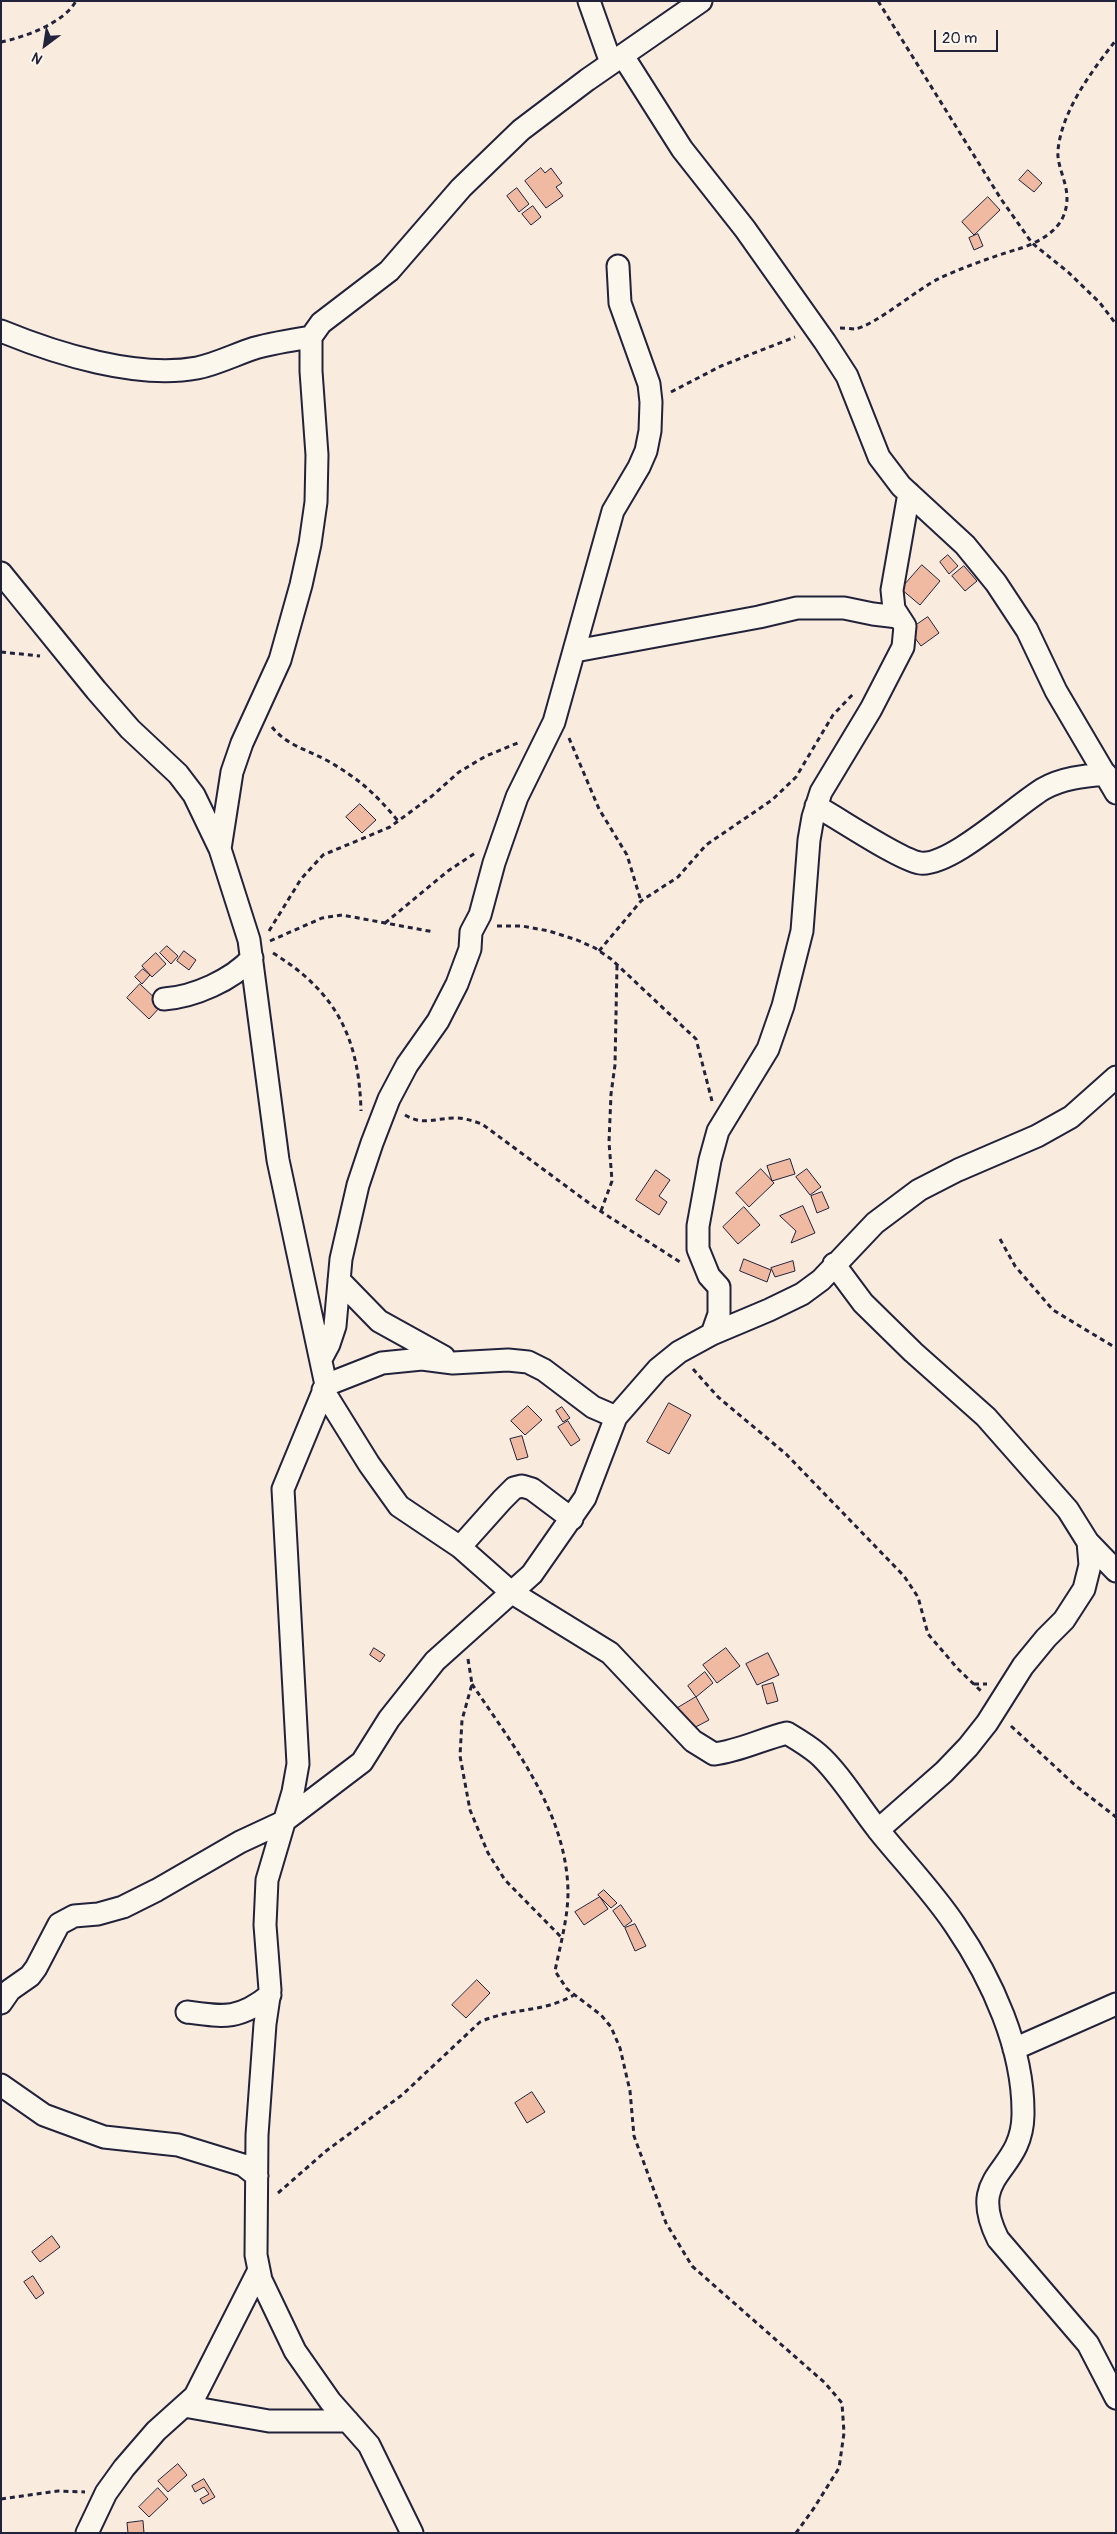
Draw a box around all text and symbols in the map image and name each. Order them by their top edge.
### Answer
north arrow [20,20,70,70]
scale bar [937,20,1001,52]
text: 20 m [942,29,977,48]
text: N [29,49,45,68]

